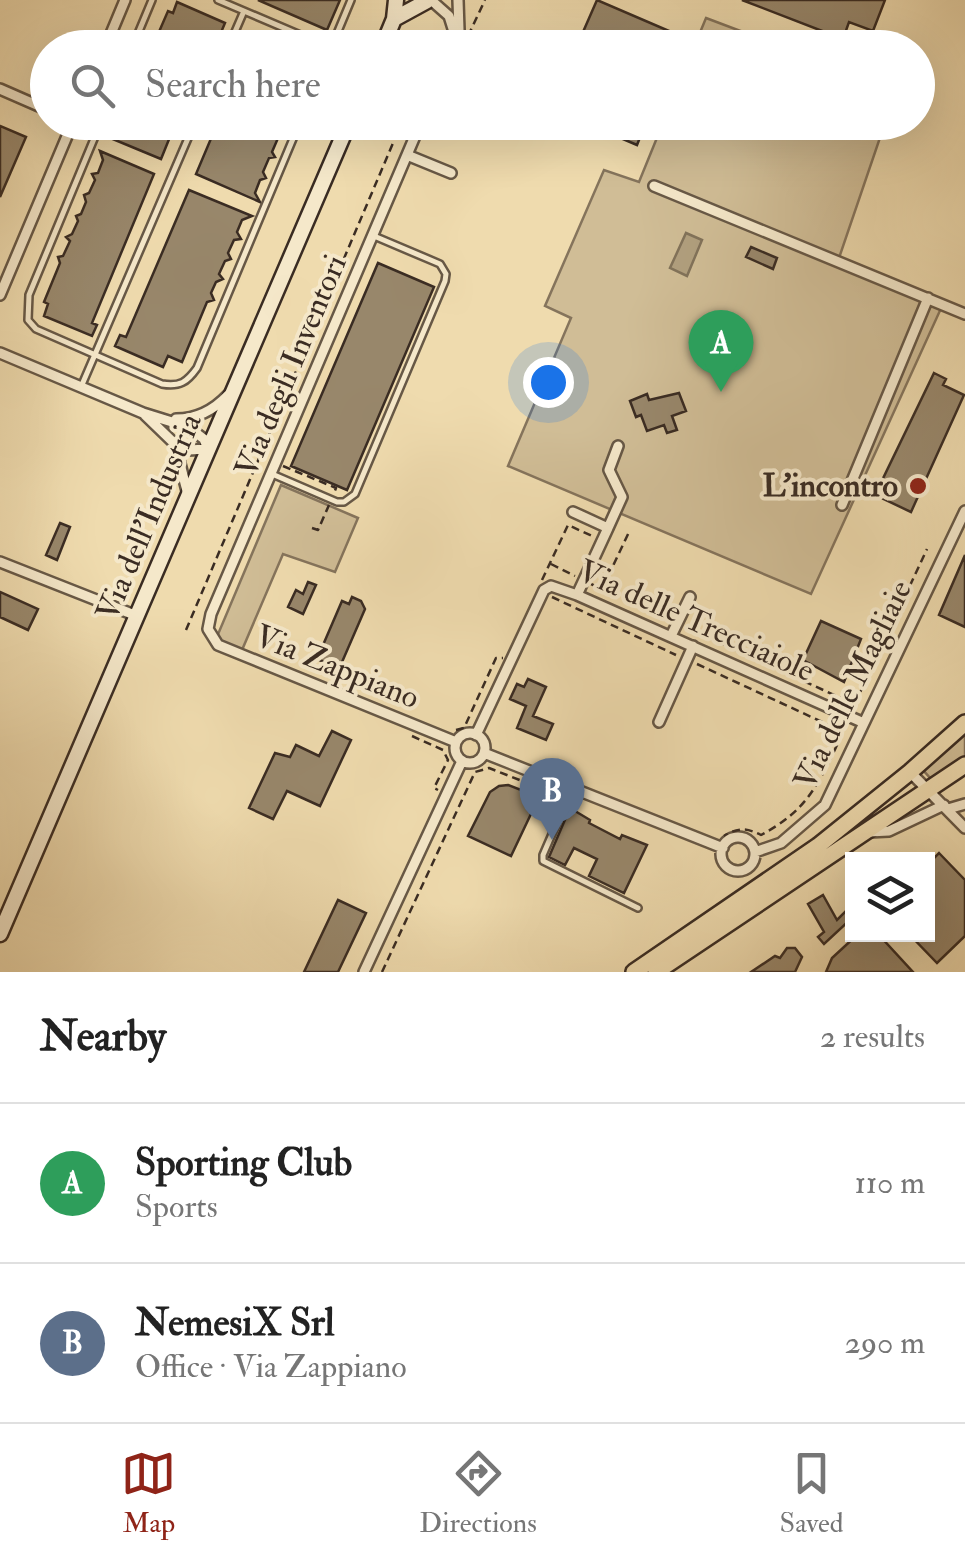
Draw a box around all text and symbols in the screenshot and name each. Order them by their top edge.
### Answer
search box [30,30,935,140]
icon: search [65,58,120,113]
text: Search here [145,61,321,109]
street label: Via degli Inventori [226,249,356,483]
pin: A [688,310,754,392]
your location [523,357,574,408]
street label: Via dell'Industria [87,407,211,627]
place label: L'incontro [762,466,898,506]
marker: L'incontro [907,475,929,497]
street label: Via delle Trecciaiole [572,551,820,691]
street label: Via delle Magliaie [785,574,921,796]
street label: Via Zappiano [249,616,425,718]
pin: B [520,758,584,840]
map controls [845,852,935,942]
button: layers [845,852,935,942]
text: Nearby [40,1011,166,1063]
text: 2 results [820,1017,925,1057]
text: Sporting Club [135,1139,352,1187]
text: A [62,1163,83,1203]
text: 110 m [854,1163,925,1203]
text: Sports [135,1187,218,1227]
text: NemesiX Srl [135,1299,335,1347]
text: B [62,1323,83,1363]
text: 290 m [844,1323,925,1363]
text: Office · Via Zappiano [135,1347,407,1387]
tab: Map [121,1446,176,1541]
tab: Directions [419,1446,537,1541]
tab: Saved [780,1446,844,1541]

